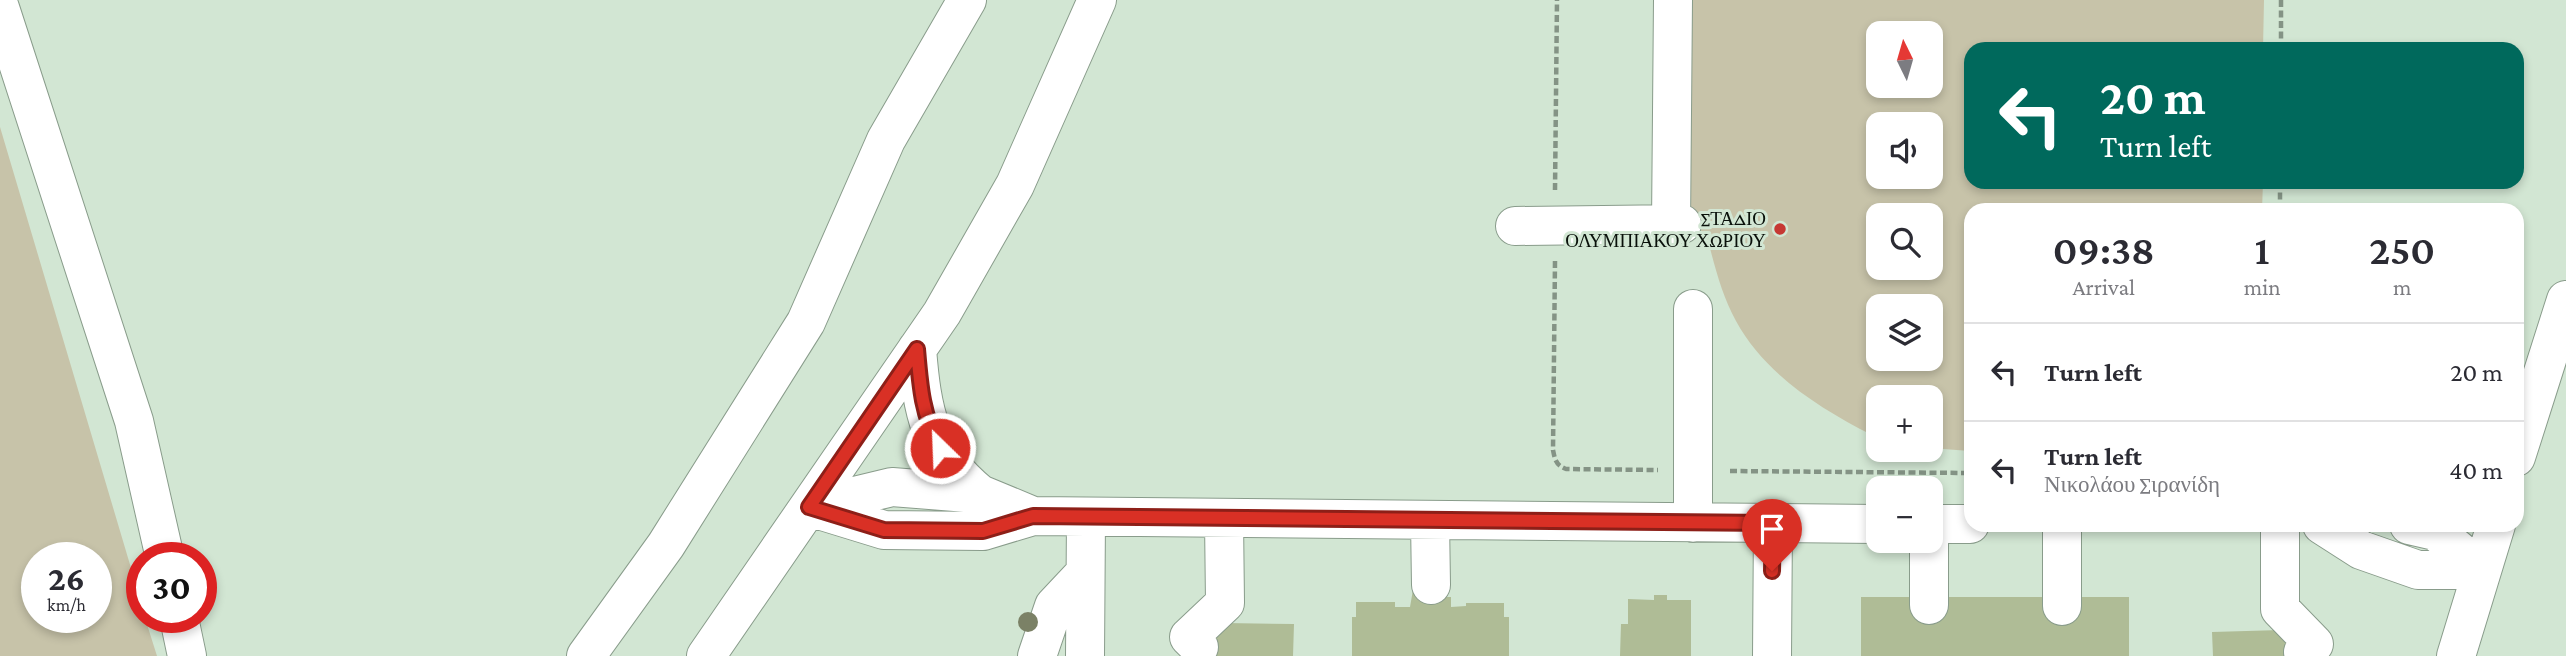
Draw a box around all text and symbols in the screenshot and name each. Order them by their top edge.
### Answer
north arrow [1866,21,1942,98]
map controls [1866,21,1943,553]
icon: left [1985,70,2076,161]
text: 20 m [2100,70,2206,125]
button: sound [1866,112,1943,189]
text: Turn left [2100,128,2211,164]
button: search [1866,203,1943,280]
place label: ΣΤΑΔΙΟ ΟΛΥΜΠΙΑΚΟΥ ΧΩΡΙΟΥ [1565,208,1766,251]
marker: ΣΤΑΔΙΟ ΟΛΥΜΠΙΑΚΟΥ ΧΩΡΙΟΥ [1772,221,1788,237]
text: 09:38 [2053,226,2155,273]
text: 1 [2255,226,2270,273]
text: 250 [2369,226,2435,273]
text: Arrival [2073,274,2135,300]
text: min [2244,274,2281,300]
text: m [2393,274,2411,300]
button: layers [1866,294,1943,371]
icon: left [1985,353,2023,391]
text: Turn left [2044,358,2142,387]
text: 20 m [2450,358,2503,387]
button: + [1866,385,1943,462]
position arrow [903,411,977,485]
text: Turn left [2044,442,2142,471]
icon: left [1985,451,2023,489]
text: 40 m [2449,456,2503,485]
text: Νικολάου Σιρανίδη [2044,471,2220,497]
button: − [1866,476,1943,553]
pin [1742,499,1802,571]
icon: arrive [1753,510,1791,548]
speed limit sign: 30 [126,542,217,633]
text: 26 [48,559,85,598]
text: km/h [47,595,86,615]

